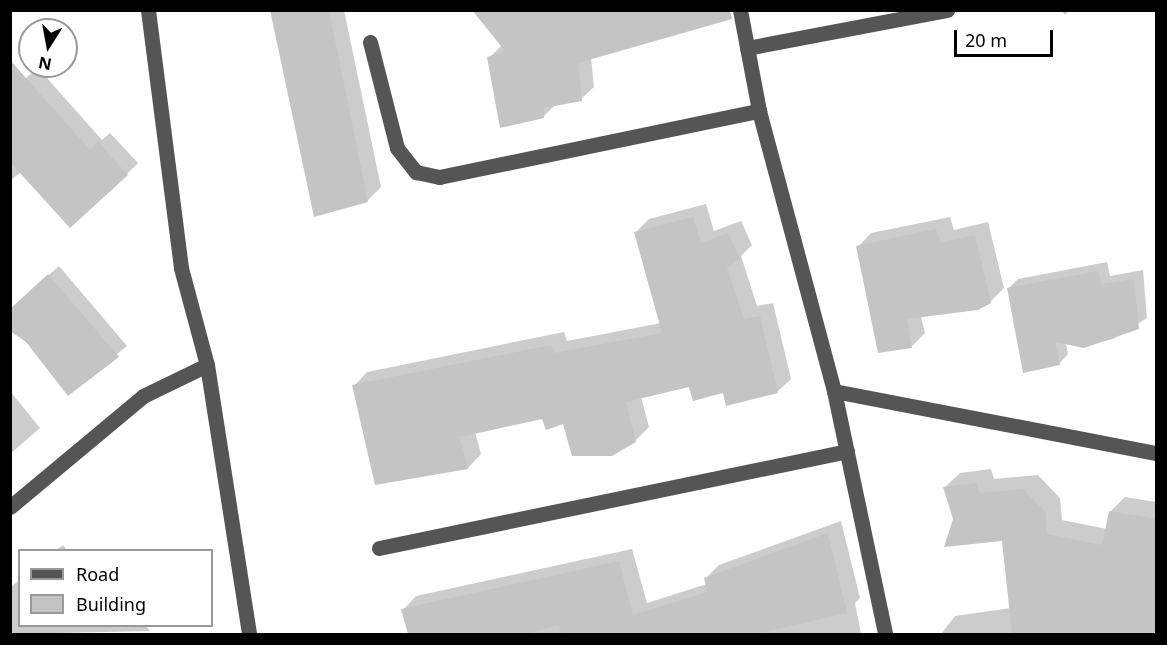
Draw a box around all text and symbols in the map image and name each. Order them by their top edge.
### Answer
north arrow [18,18,78,78]
scale bar [957,18,1056,56]
text: 20 m [965,28,1007,52]
text: N [36,52,53,76]
legend [18,549,213,627]
text: Road [76,562,119,586]
text: Building [76,592,146,616]

